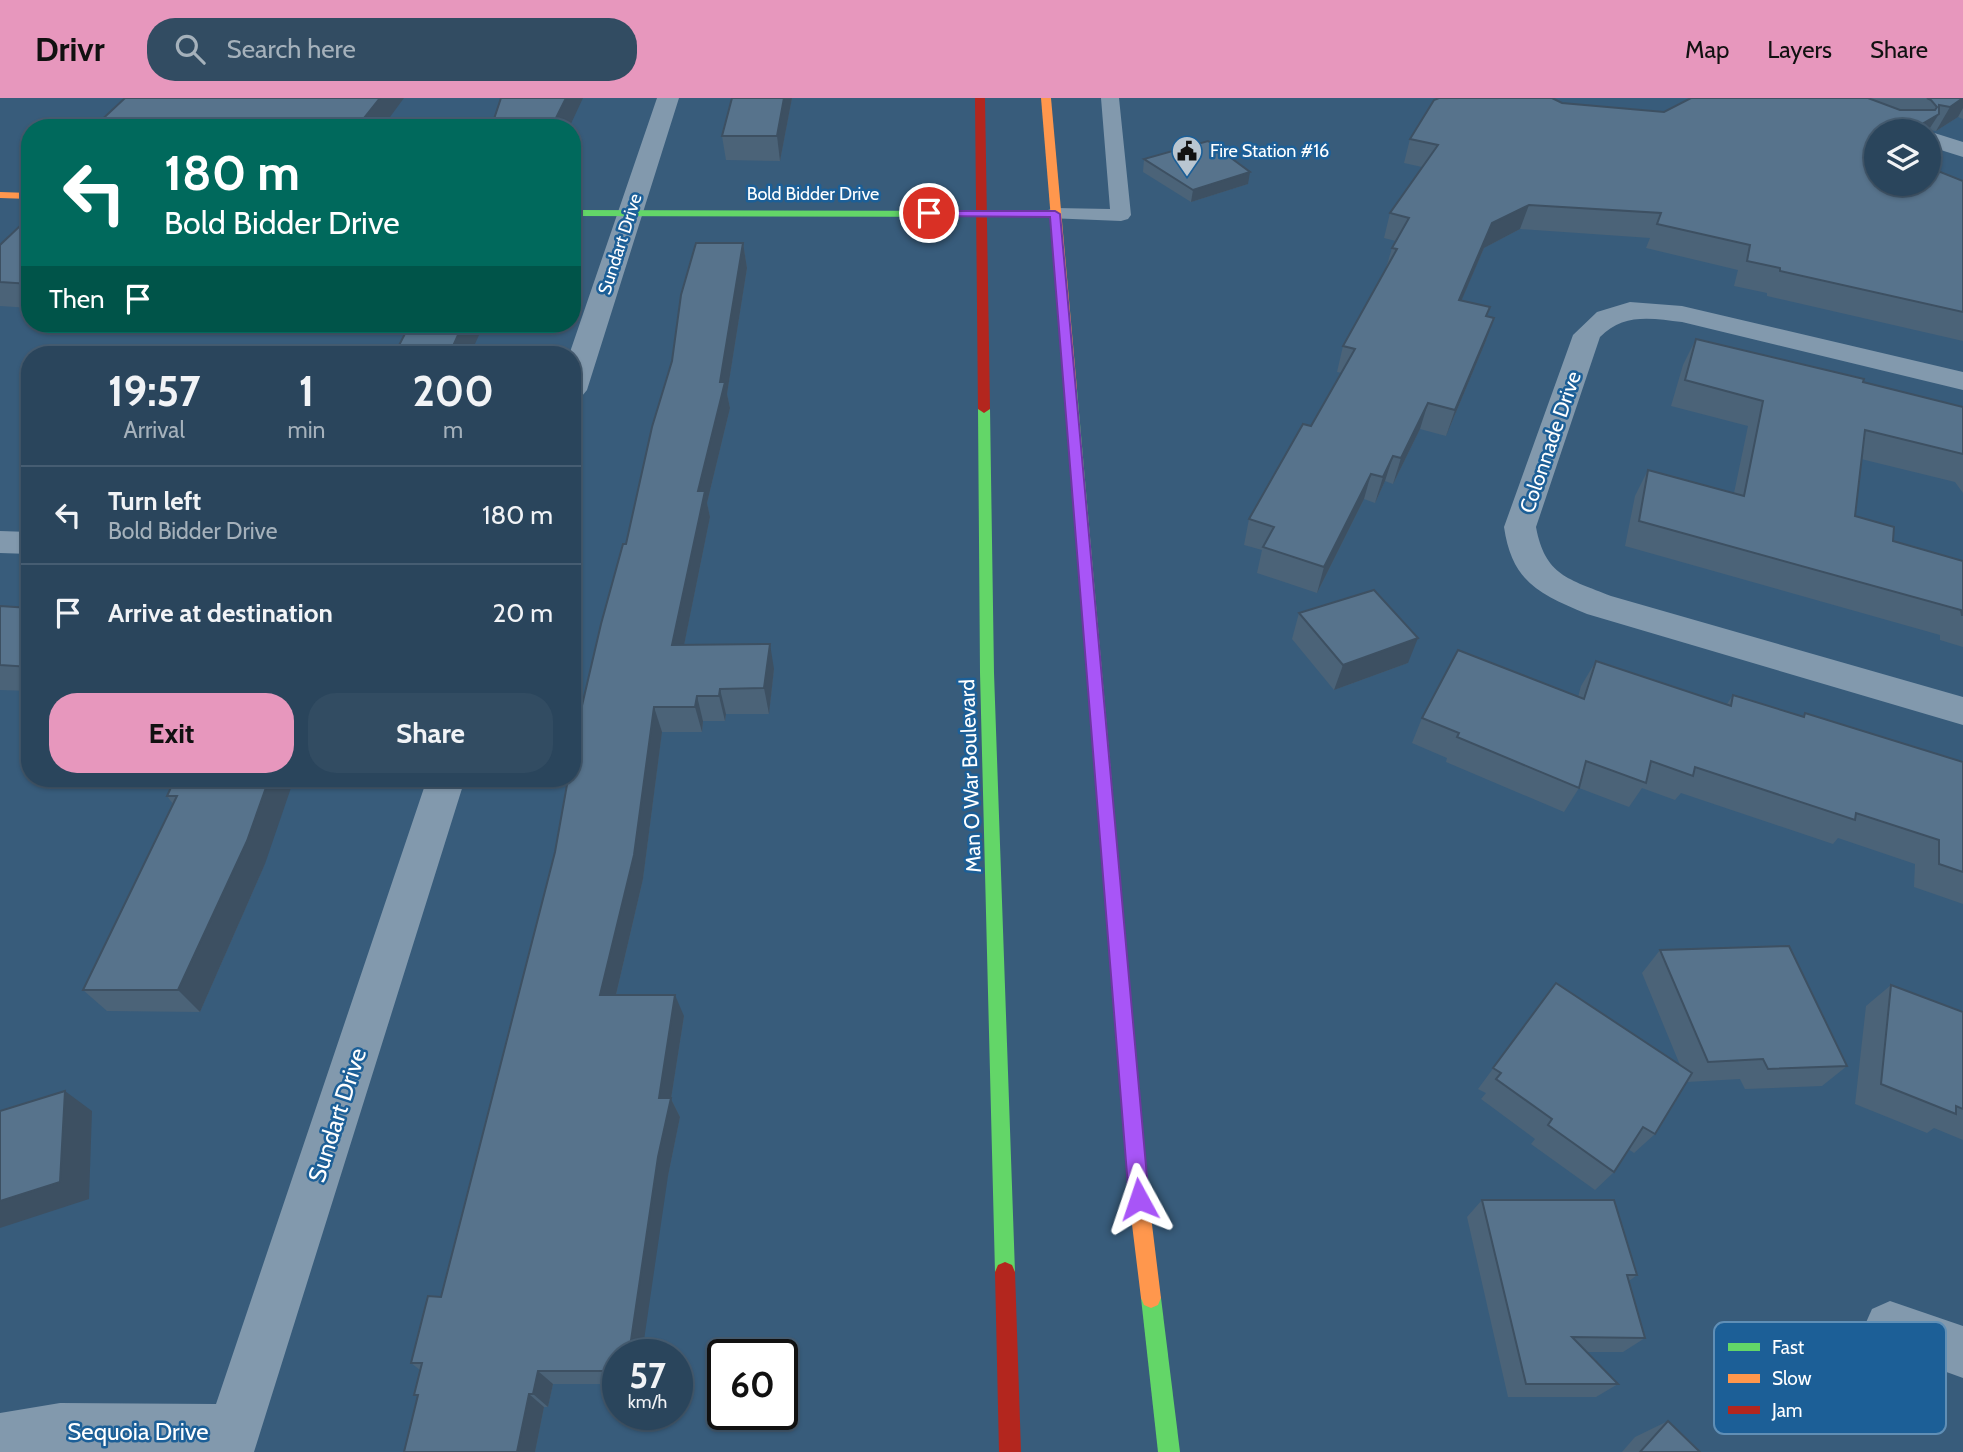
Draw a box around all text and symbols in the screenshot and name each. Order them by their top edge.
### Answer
search box [147,18,637,81]
text: Drivr [35,29,105,69]
icon: search [171,30,209,68]
text: Search here [227,33,356,65]
text: Map [1685,35,1729,64]
text: Layers [1767,35,1832,64]
text: Share [1870,35,1928,64]
map controls [1864,119,1941,196]
button: layers [1864,119,1941,196]
public building icon: Fire Station #16 [1170,134,1204,178]
place label: Fire Station #16 [1210,140,1329,162]
text: 180 m [164,143,300,202]
icon: left [49,147,140,238]
street label: Bold Bidder Drive [747,183,879,205]
pin [899,183,959,243]
street label: Sundart Drive [593,191,647,297]
icon: arrive [910,194,948,232]
text: Bold Bidder Drive [164,203,400,242]
icon: arrive [119,280,157,318]
text: Then [49,283,105,315]
text: 19:57 [108,365,200,417]
text: 1 [299,365,314,417]
text: 200 [412,365,494,417]
street label: Colonnade Drive [1514,368,1586,516]
text: Arrival [124,416,185,444]
text: min [287,416,325,444]
text: m [443,416,463,444]
text: Turn left [108,485,201,517]
icon: left [49,496,87,534]
text: 180 m [482,499,553,531]
text: Bold Bidder Drive [108,517,277,545]
icon: arrive [49,594,87,632]
text: Arrive at destination [108,597,333,629]
text: 20 m [493,597,553,629]
street label: Man O War Boulevard [954,679,986,873]
button: Exit [49,693,294,773]
button: Share [308,693,553,773]
street label: Sundart Drive [302,1044,372,1186]
position arrow [1102,1162,1176,1236]
legend [1714,1322,1946,1434]
text: Fast [1772,1336,1805,1359]
speed limit sign: 60 [707,1339,798,1430]
text: 57 [629,1354,666,1397]
text: Slow [1772,1367,1812,1390]
text: km/h [628,1391,667,1413]
text: Jam [1771,1399,1802,1422]
street label: Sequoia Drive [67,1417,209,1446]

